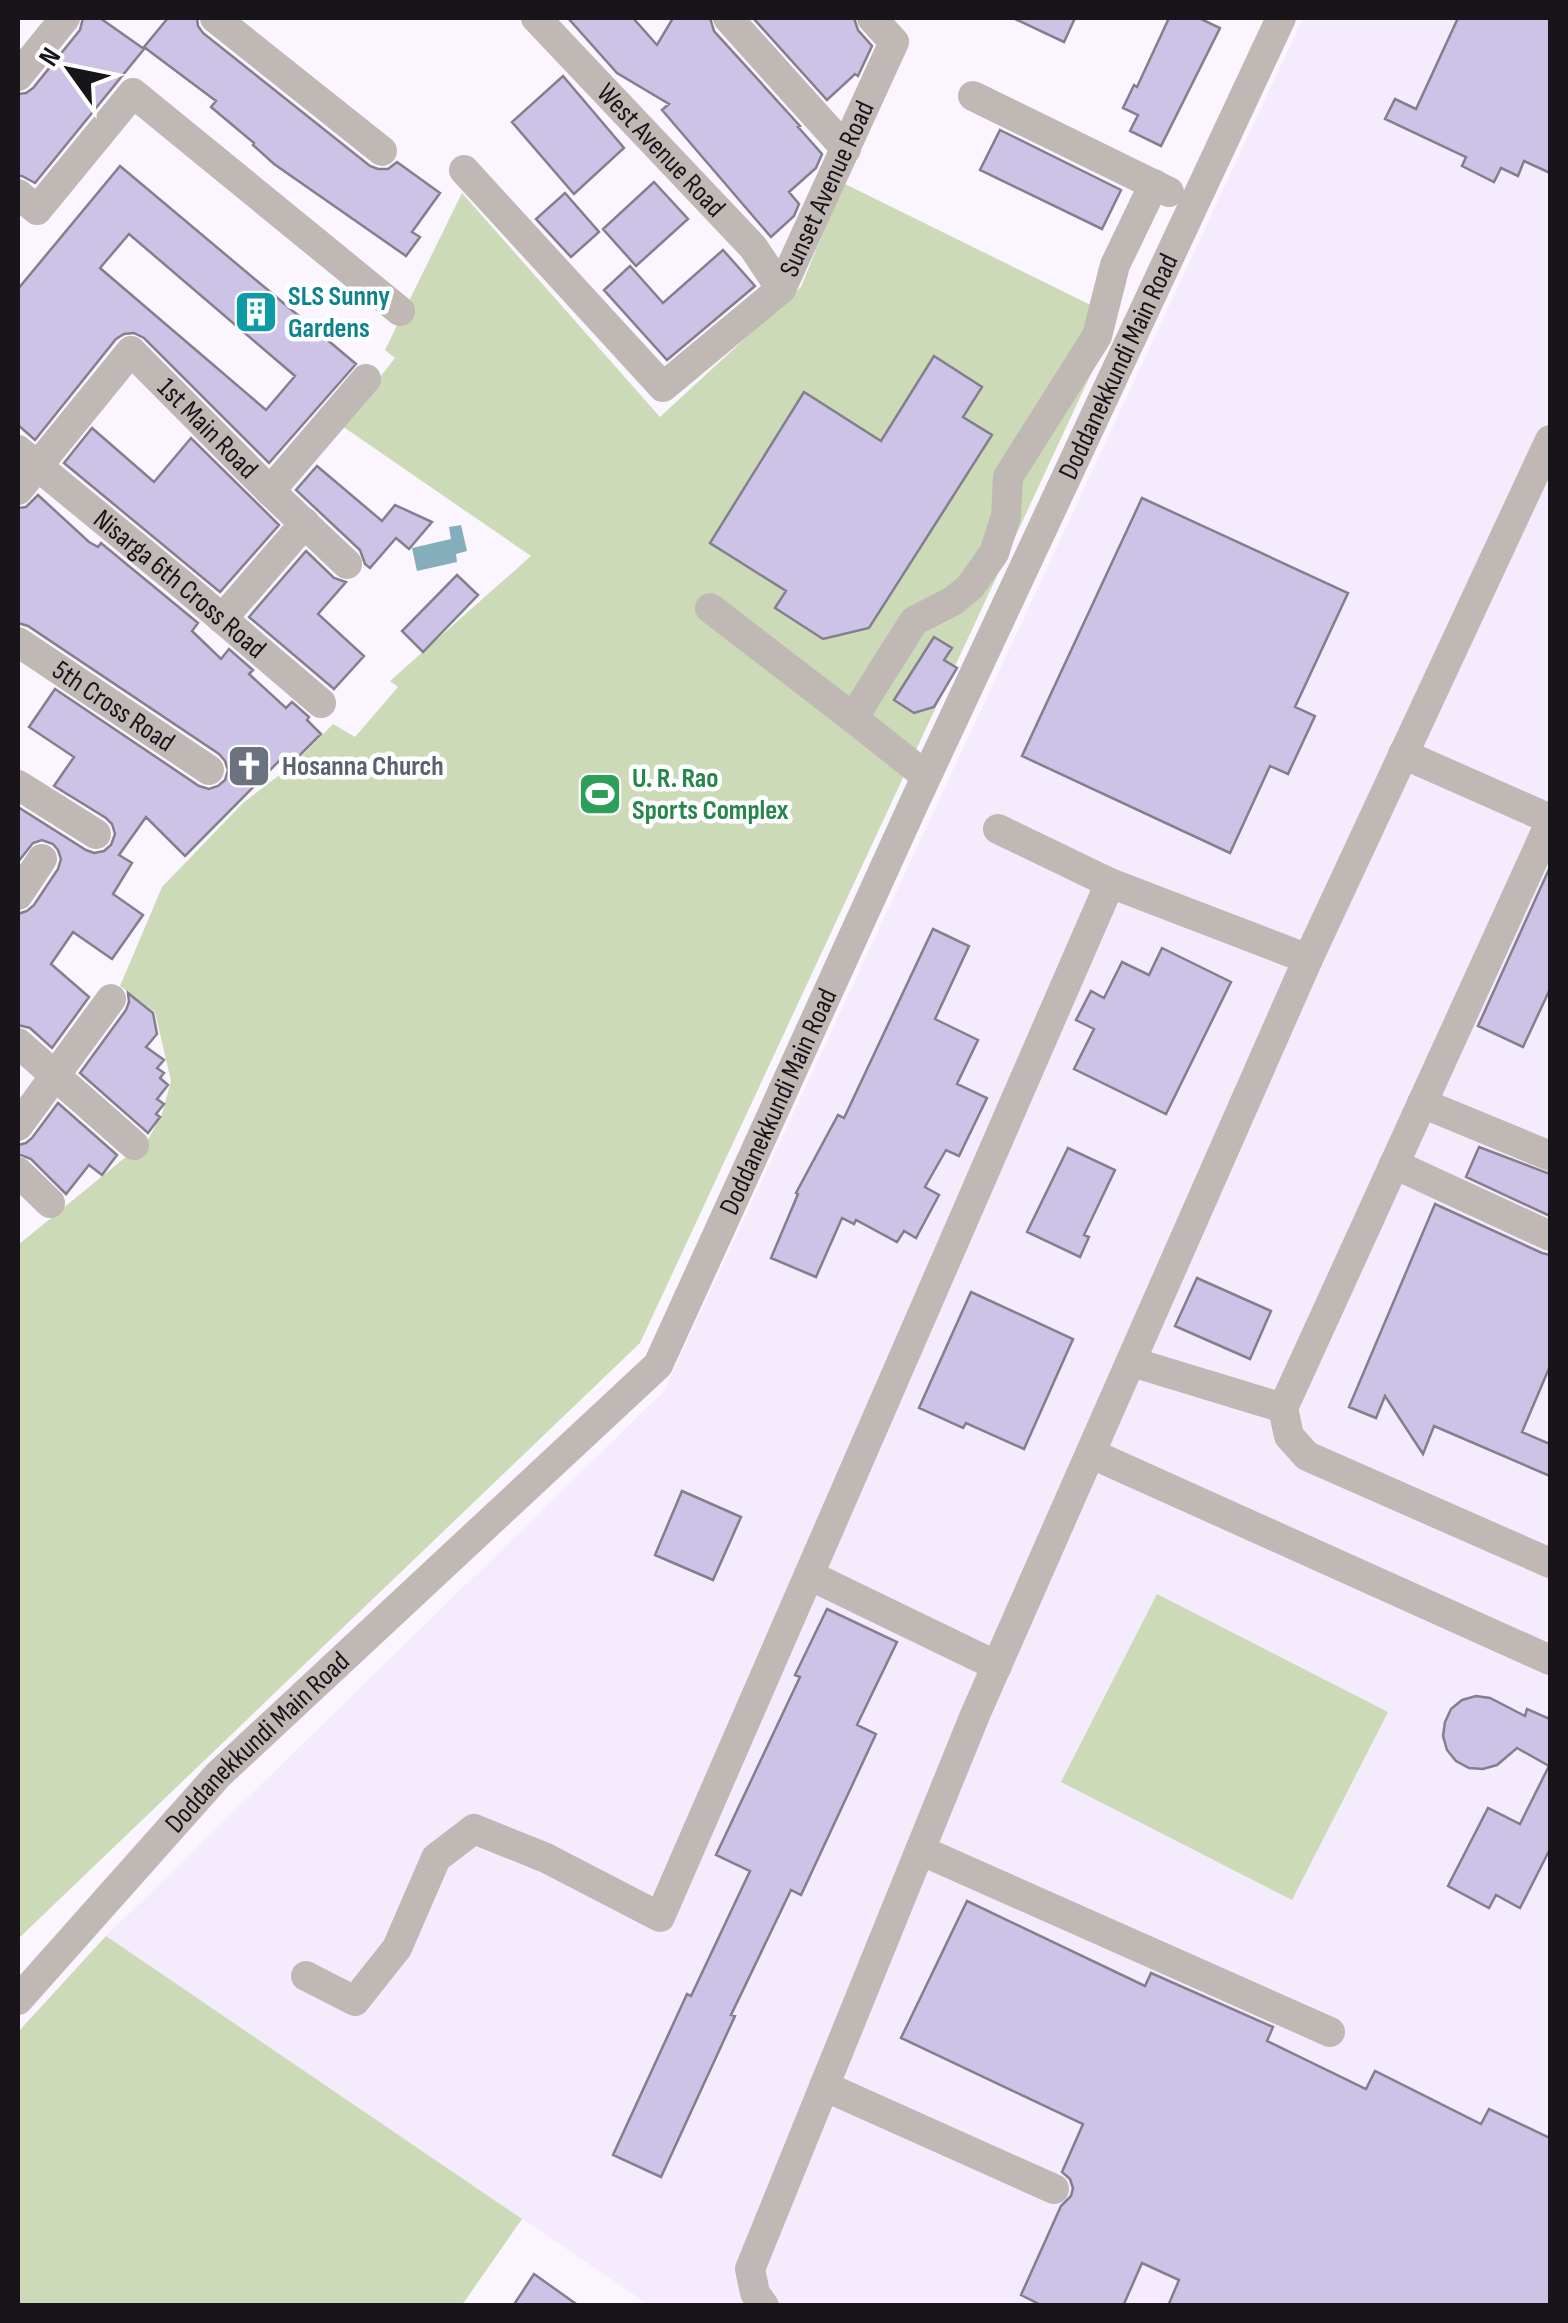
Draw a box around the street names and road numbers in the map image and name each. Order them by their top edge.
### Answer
street label: West Avenue Road [590,76,732,224]
street label: Sunset Avenue Road [772,96,881,282]
street label: Doddanekkundi Main Road [1051,248,1185,484]
street label: 1st Main Road [151,371,265,486]
street label: Nisarga 6th Cross Road [87,502,273,665]
street label: 5th Cross Road [46,653,181,759]
street label: Doddanekkundi Main Road [712,983,844,1220]
street label: Doddanekkundi Main Road [158,1645,356,1839]

